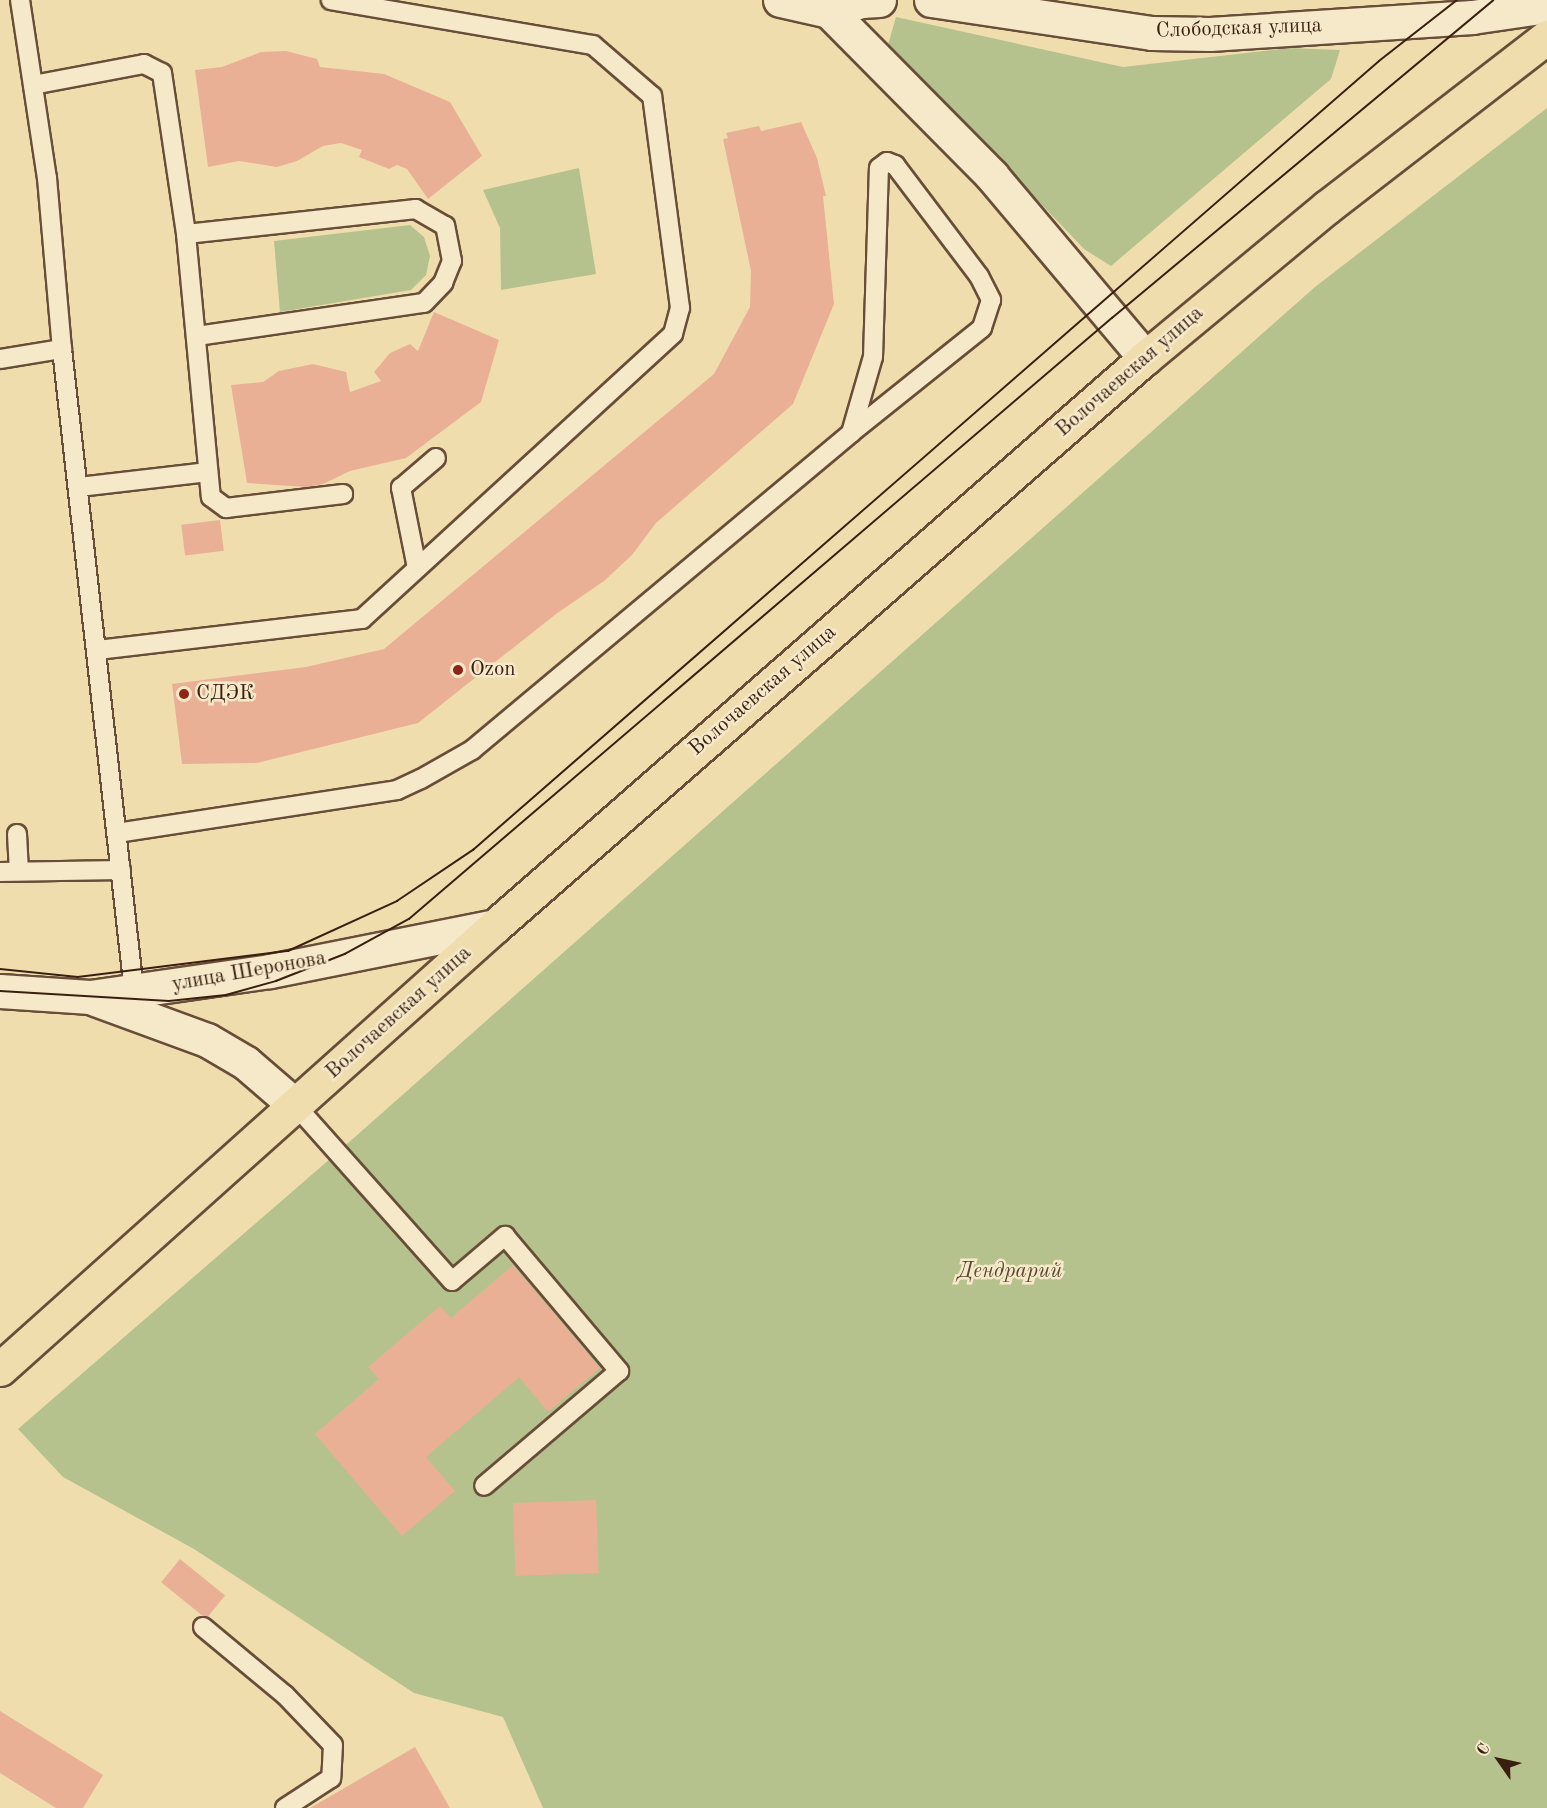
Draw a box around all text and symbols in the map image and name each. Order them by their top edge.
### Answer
street label: Слободская улица [1156,14,1322,44]
street label: Волочаевская улица [1051,301,1209,443]
street label: Волочаевская улица [684,620,842,762]
place label: Ozon [470,657,516,683]
marker: Ozon [451,663,465,677]
place label: СДЭК [196,681,254,707]
marker: СДЭК [177,687,191,701]
street label: Волочаевская улица [321,941,477,1085]
street label: улица Шеронова [170,946,328,998]
park label: Дендрарий [958,1259,1062,1285]
north arrow [1469,1730,1529,1790]
text: С [1474,1741,1494,1759]

